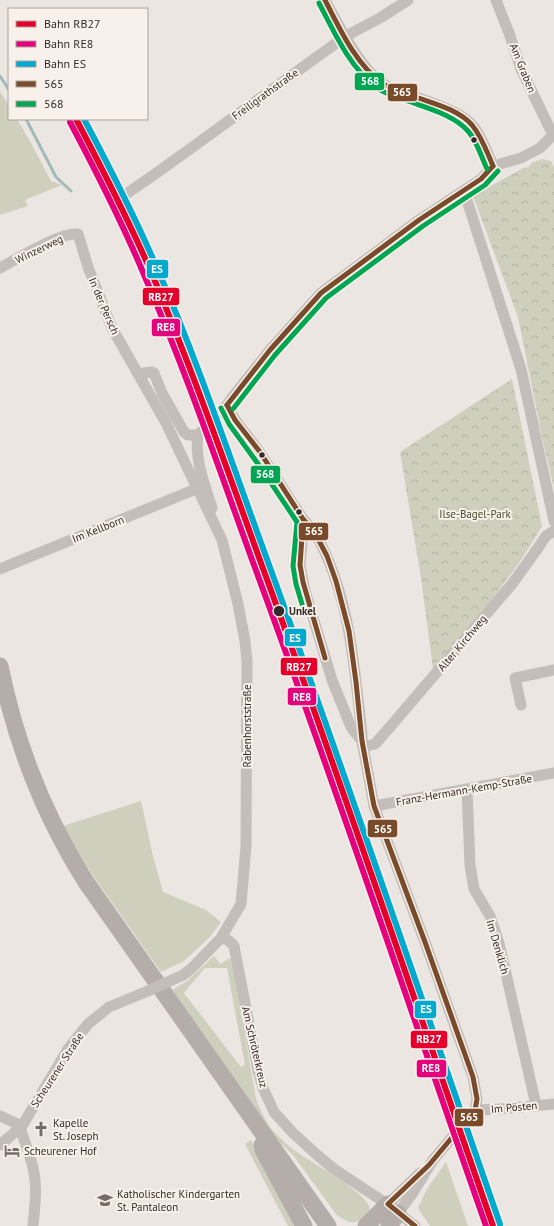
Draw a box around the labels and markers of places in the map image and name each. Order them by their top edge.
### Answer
unlabelled marker [469,135,479,145]
unlabelled marker [257,450,267,460]
unlabelled marker [294,507,304,517]
marker: Unkel [272,604,286,618]
place label: Unkel [289,604,317,618]
place label: Kapelle St. Joseph [53,1116,98,1143]
church icon: Kapelle St. Joseph [32,1120,50,1138]
hotel icon: Scheurener Hof [3,1142,21,1160]
place label: Scheurener Hof [24,1144,97,1158]
place label: Katholischer Kindergarten St. Pantaleon [117,1187,240,1214]
school or university icon: Katholischer Kindergarten St. Pantaleon [96,1191,114,1209]

